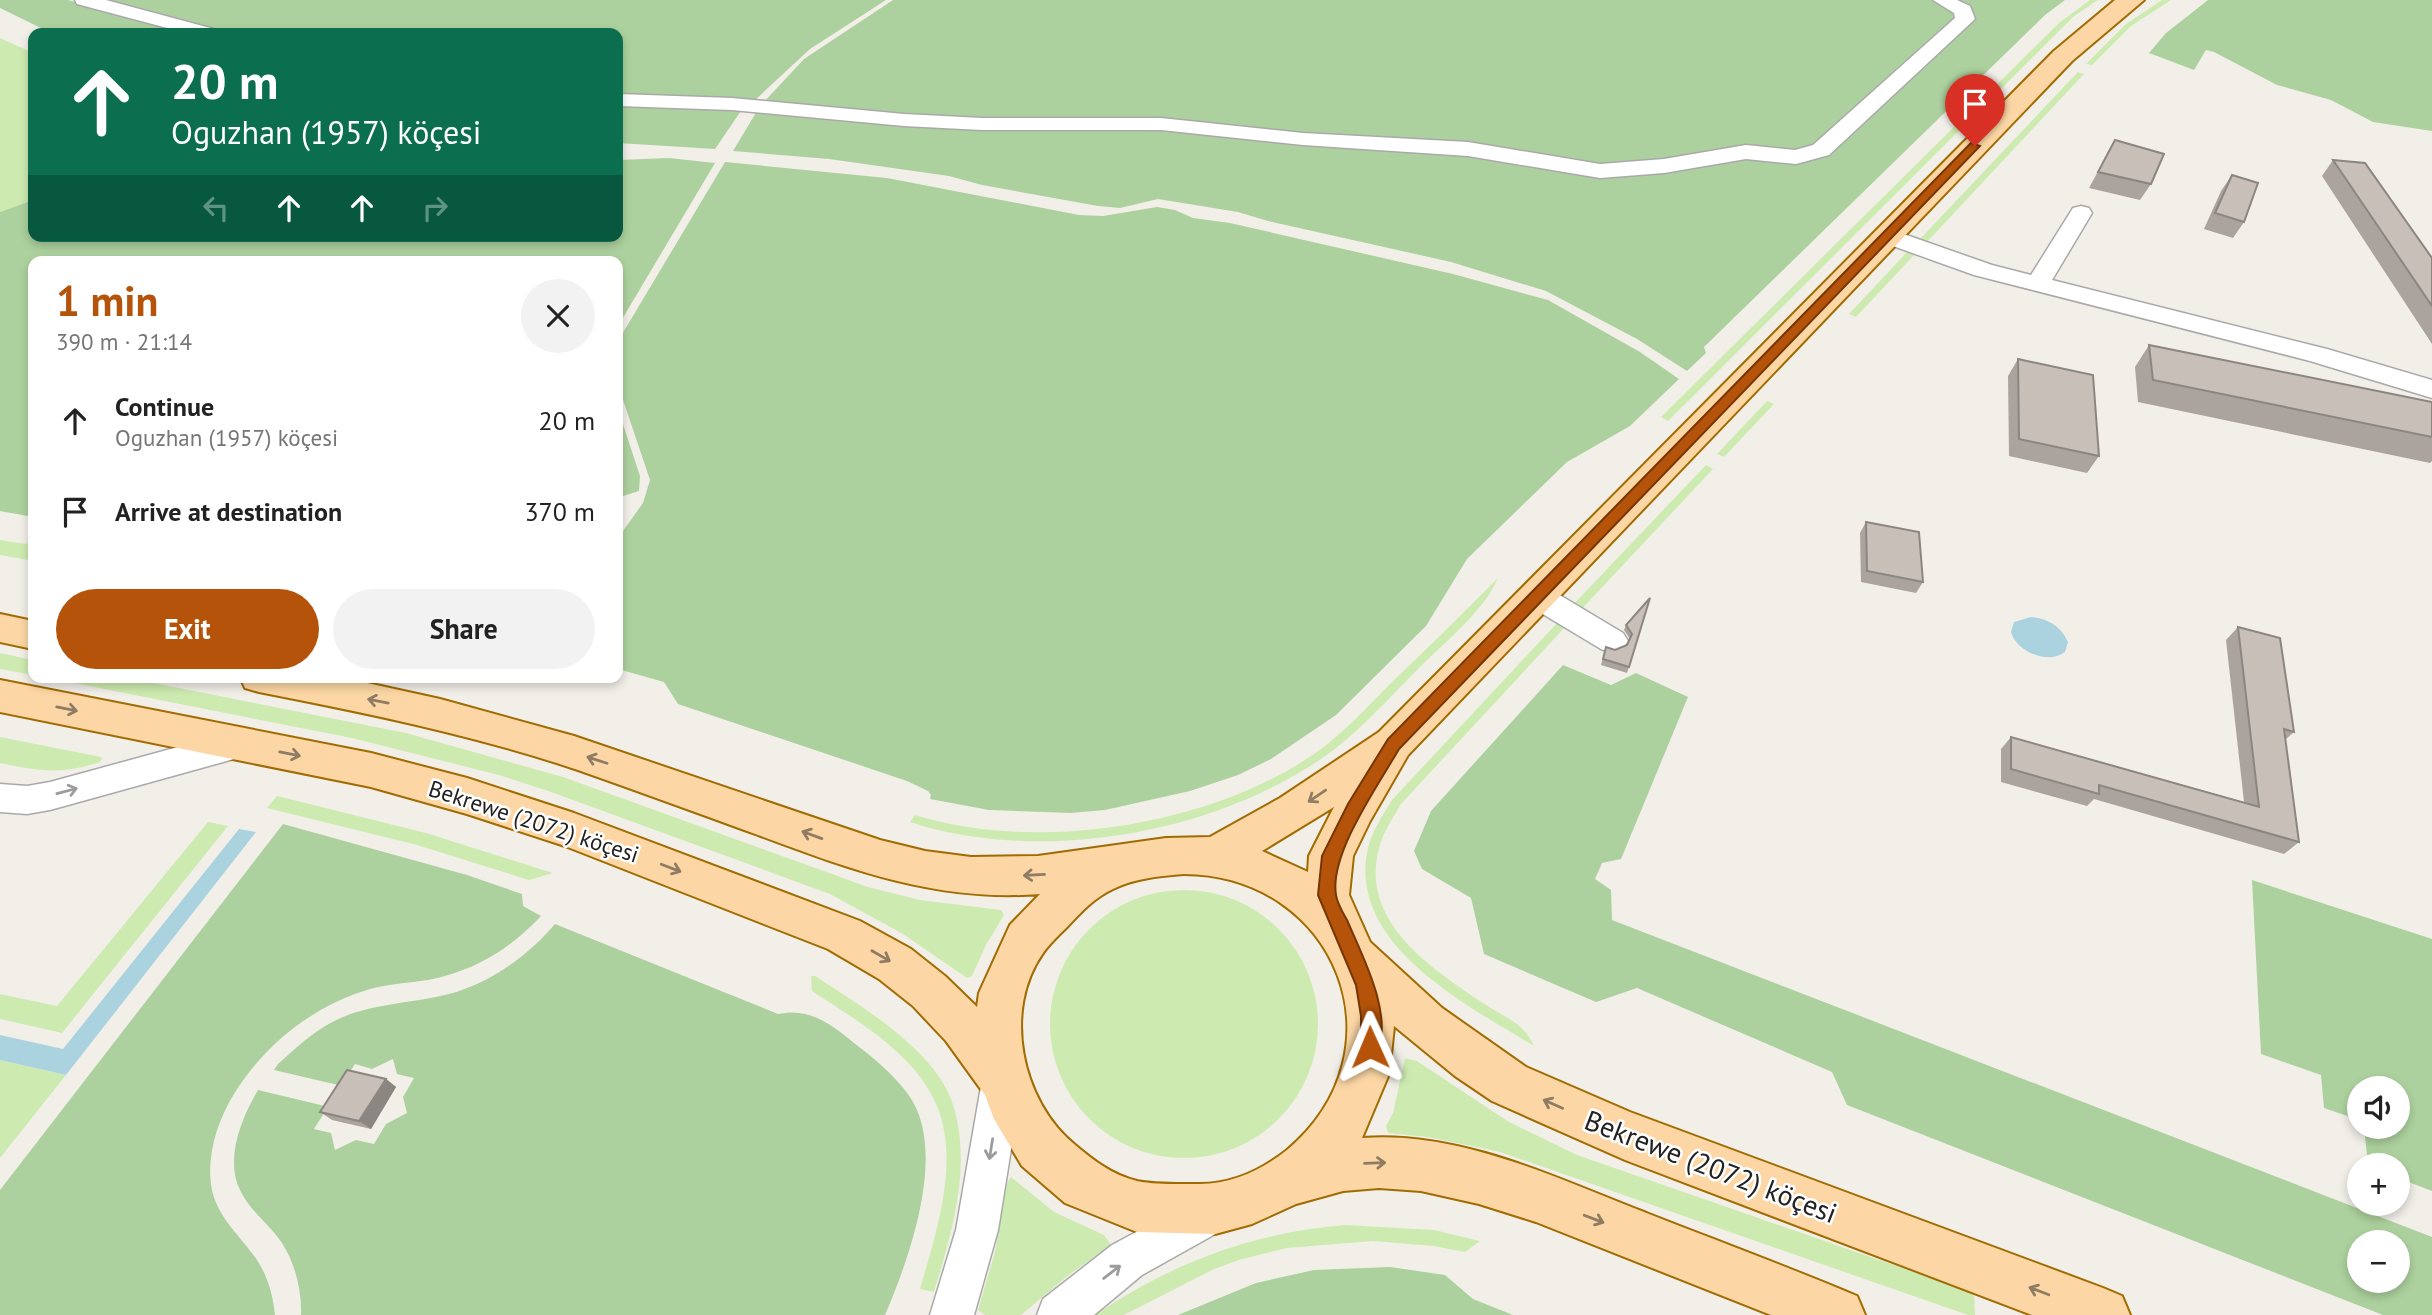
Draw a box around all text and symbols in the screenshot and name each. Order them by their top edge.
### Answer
text: 20 m [171,49,278,113]
icon: ahead [56,56,147,147]
pin [1945,74,2005,146]
icon: arrive [1956,85,1994,123]
text: Oguzhan (1957) köçesi [171,111,481,153]
icon: left [197,189,235,227]
icon: ahead [270,189,308,227]
icon: ahead [343,189,381,227]
icon: right [416,189,454,227]
text: 1 min [56,273,158,328]
button: close [521,279,595,353]
text: 390 m · 21:14 [56,327,192,356]
text: Continue [115,390,214,423]
icon: ahead [56,402,94,440]
text: 20 m [539,404,595,437]
text: Oguzhan (1957) köçesi [115,423,338,452]
icon: arrive [56,493,94,531]
text: Arrive at destination [115,495,342,528]
text: 370 m [524,495,595,528]
button: Exit [56,589,319,669]
button: Share [333,589,595,669]
one-way arrow [367,693,390,707]
one-way arrow [55,703,78,716]
one-way arrow [278,747,301,761]
one-way arrow [587,753,609,765]
street label: Bekrewe (2072) köçesi [425,773,643,869]
one-way arrow [55,784,78,797]
one-way arrow [1308,789,1327,803]
one-way arrow [801,828,823,841]
one-way arrow [660,863,682,875]
one-way arrow [1022,869,1045,882]
one-way arrow [870,949,890,963]
position arrow [1333,1010,1407,1084]
map controls [2347,1076,2410,1293]
button: sound [2347,1076,2410,1139]
one-way arrow [1542,1097,1564,1110]
street label: Bekrewe (2072) köçesi [1580,1101,1842,1231]
one-way arrow [984,1137,997,1160]
button: + [2347,1153,2410,1216]
one-way arrow [1363,1157,1386,1170]
one-way arrow [1582,1213,1604,1226]
button: − [2347,1230,2410,1293]
one-way arrow [1102,1265,1121,1280]
one-way arrow [2029,1283,2051,1296]

